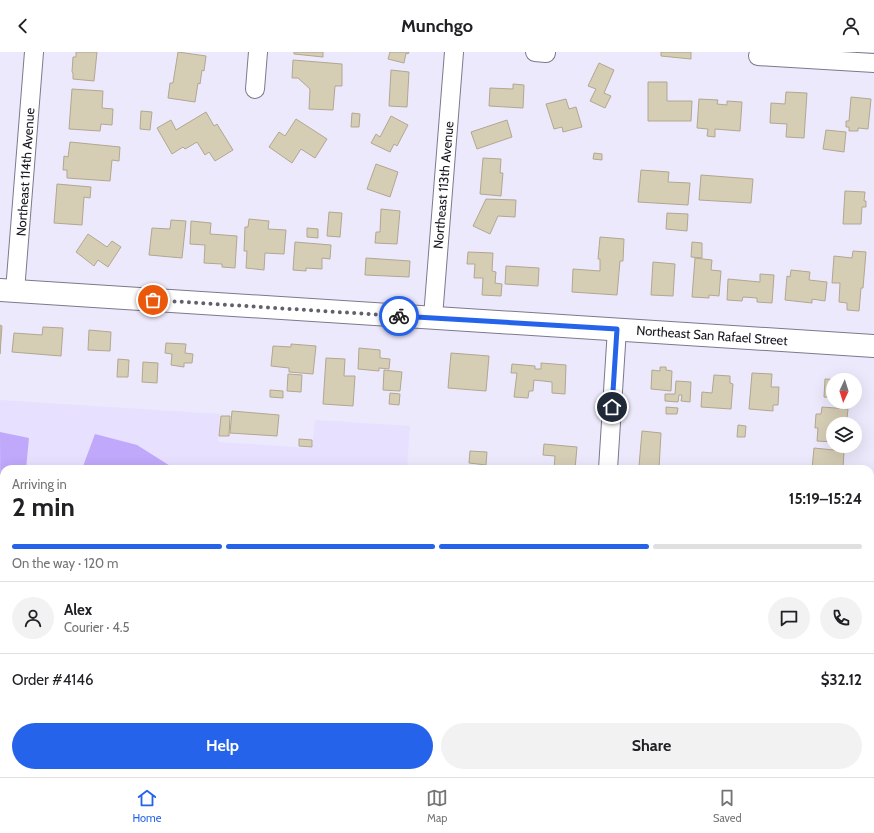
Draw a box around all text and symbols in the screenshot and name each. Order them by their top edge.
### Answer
icon: back [12,15,34,37]
text: Munchgo [401,15,473,37]
icon: person [840,15,862,37]
street label: Northeast 114th Avenue [13,107,37,237]
street label: Northeast 113th Avenue [429,120,457,250]
pin [136,283,170,317]
icon: bag [142,289,164,311]
courier [379,296,419,336]
icon: bike [388,305,410,327]
street label: Northeast San Rafael Street [636,322,789,348]
north arrow [826,373,862,409]
map controls [826,373,862,453]
pin [595,390,629,424]
icon: home [601,396,623,418]
button: layers [826,417,862,453]
text: Arriving in [12,476,67,492]
text: 15:19–15:24 [789,490,862,508]
text: 2 min [12,491,75,523]
text: On the way · 120 m [12,555,118,571]
button: person [12,597,54,639]
button: chat [768,597,810,639]
button: phone [820,597,862,639]
text: Alex [64,601,92,619]
text: Courier · 4.5 [64,619,129,635]
text: Order #4146 [12,671,93,689]
text: $32.12 [821,671,862,689]
button: Help [12,723,433,769]
button: Share [441,723,862,769]
tab: Home [132,787,161,825]
tab: Map [426,787,448,825]
tab: Saved [713,787,742,825]

